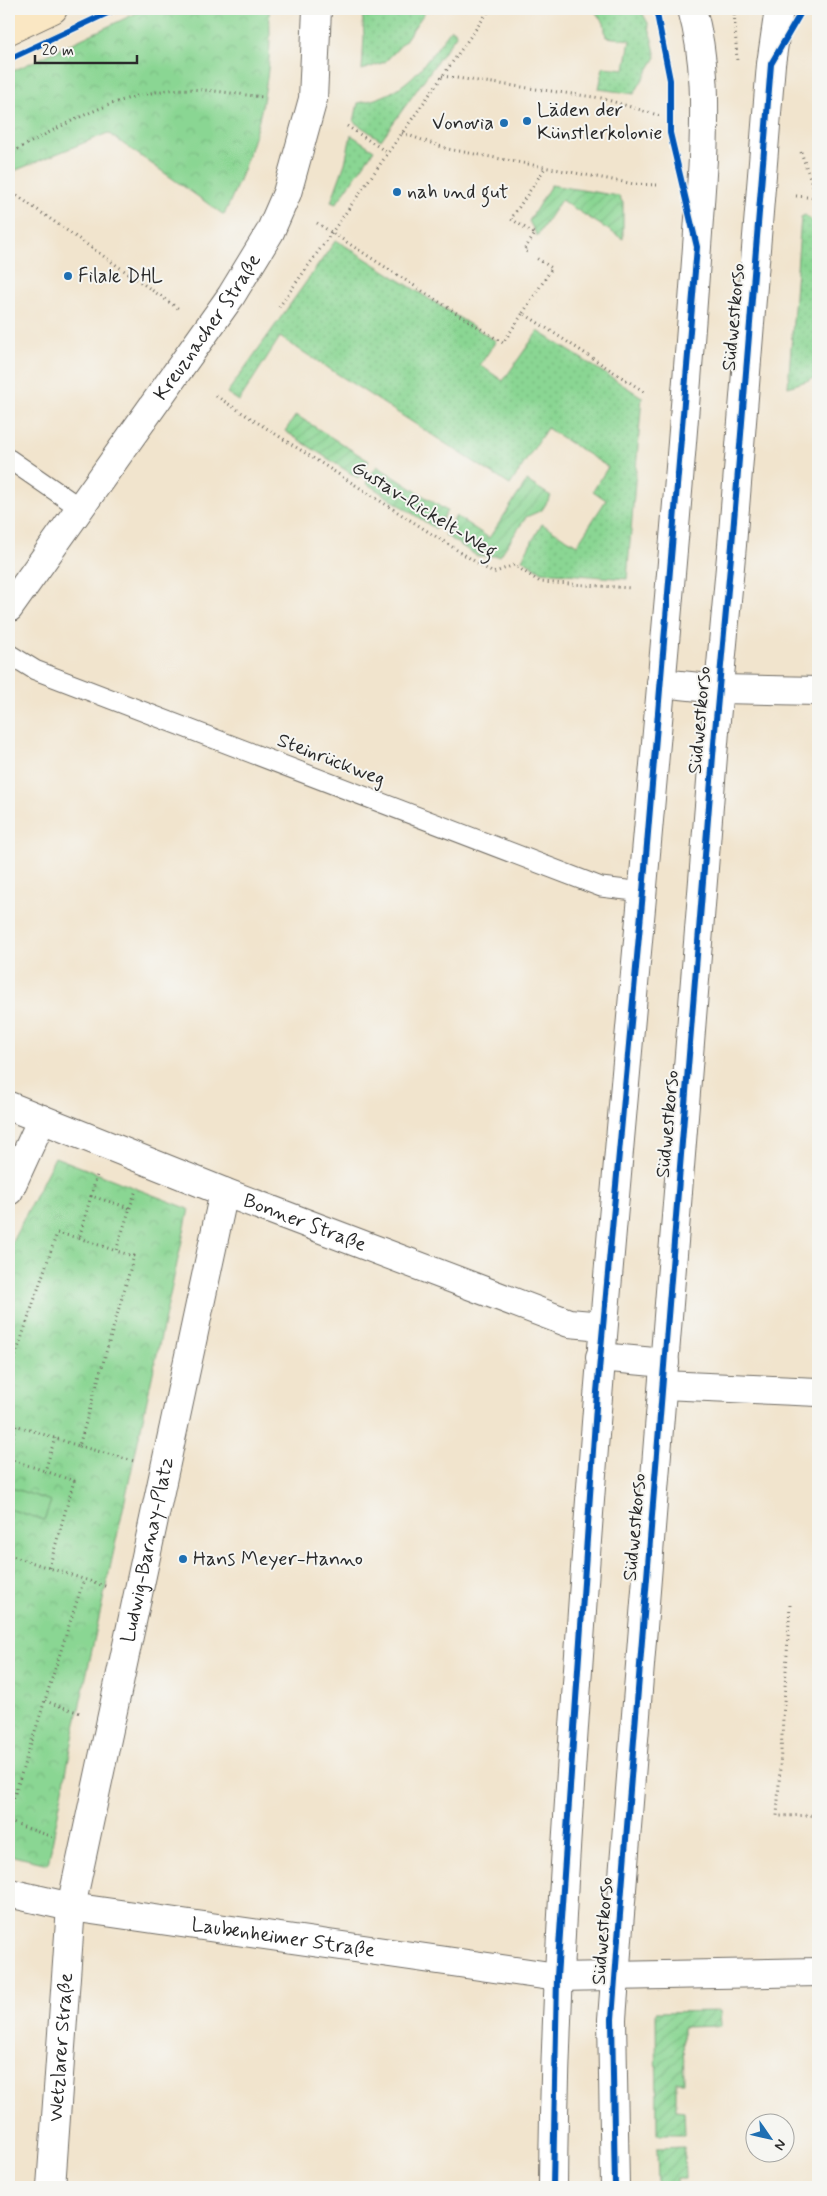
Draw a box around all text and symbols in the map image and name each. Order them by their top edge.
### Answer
scale bar [35,32,138,64]
text: 20 m [42,41,74,61]
place label: Läden der Künstlerkolonie [537,97,663,147]
place label: Vonovia [432,110,494,137]
marker: Läden der Künstlerkolonie [521,115,533,127]
marker: Vonovia [498,117,510,129]
place label: nah und gut [407,179,509,208]
marker: nah und gut [391,186,403,198]
street label: Kreuznacher Straße [147,248,267,406]
street label: Südwestkorso [716,262,752,372]
place label: Filale DHL [78,263,163,290]
marker: Filale DHL [62,270,74,282]
street label: Gustav-Rickelt-Weg [345,454,502,567]
street label: Südwestkorso [682,665,718,775]
street label: Steinrückweg [273,727,389,793]
street label: Südwestkorso [650,1069,686,1179]
street label: Bonner Straße [239,1187,370,1258]
street label: Ludwig-Barnay-Platz [114,1455,180,1645]
street label: Südwestkorso [617,1472,653,1582]
place label: Hans Meyer-Hanno [193,1546,363,1573]
marker: Hans Meyer-Hanno [177,1553,189,1565]
street label: Südwestkorso [586,1876,620,1986]
street label: Laubenheimer Straße [190,1911,377,1964]
street label: Wetzlarer Straße [42,1972,80,2123]
north arrow [744,2114,794,2164]
text: N [770,2136,790,2154]

